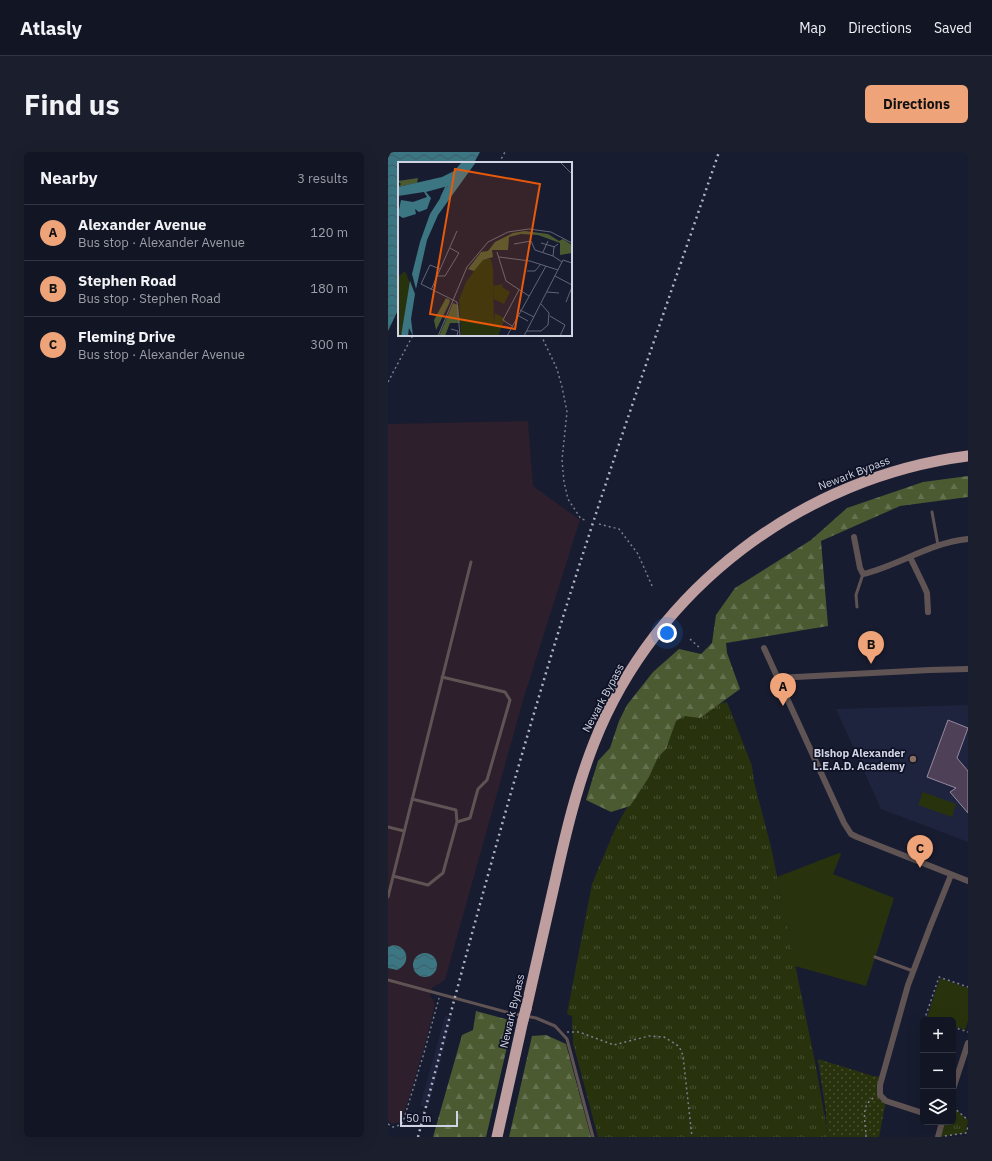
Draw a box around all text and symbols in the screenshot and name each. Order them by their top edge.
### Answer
text: Atlasly [20,16,82,40]
text: Map [799,19,826,37]
text: Directions [848,19,912,37]
text: Saved [934,19,972,37]
button: Directions [865,85,968,123]
text: Find us [24,86,120,123]
inset map [398,162,572,336]
text: Nearby [40,167,98,189]
text: 3 results [297,170,348,187]
text: Alexander Avenue [78,215,207,234]
text: A [49,224,57,241]
text: 120 m [310,224,348,241]
text: Bus stop · Alexander Avenue [78,234,245,251]
text: Stephen Road [78,271,176,290]
text: B [49,280,57,297]
text: 180 m [310,280,348,297]
text: Bus stop · Stephen Road [78,290,221,307]
text: Fleming Drive [78,327,175,346]
text: C [49,336,57,353]
text: 300 m [310,336,348,353]
text: Bus stop · Alexander Avenue [78,346,245,363]
street label: Newark Bypass [816,453,892,493]
your location [657,623,677,643]
pin: B [858,631,884,664]
street label: Newark Bypass [579,661,627,735]
pin: A [770,673,796,706]
place label: Bishop Alexander L.E.A.D. Academy [813,746,906,773]
marker: Bishop Alexander L.E.A.D. Academy [908,754,918,764]
pin: C [907,835,933,868]
street label: Newark Bypass [497,972,527,1050]
map controls [920,1017,956,1125]
button: + [920,1017,956,1053]
button: − [920,1053,956,1089]
button: layers [920,1089,956,1125]
scale bar [400,1109,458,1128]
text: 50 m [406,1111,431,1125]

